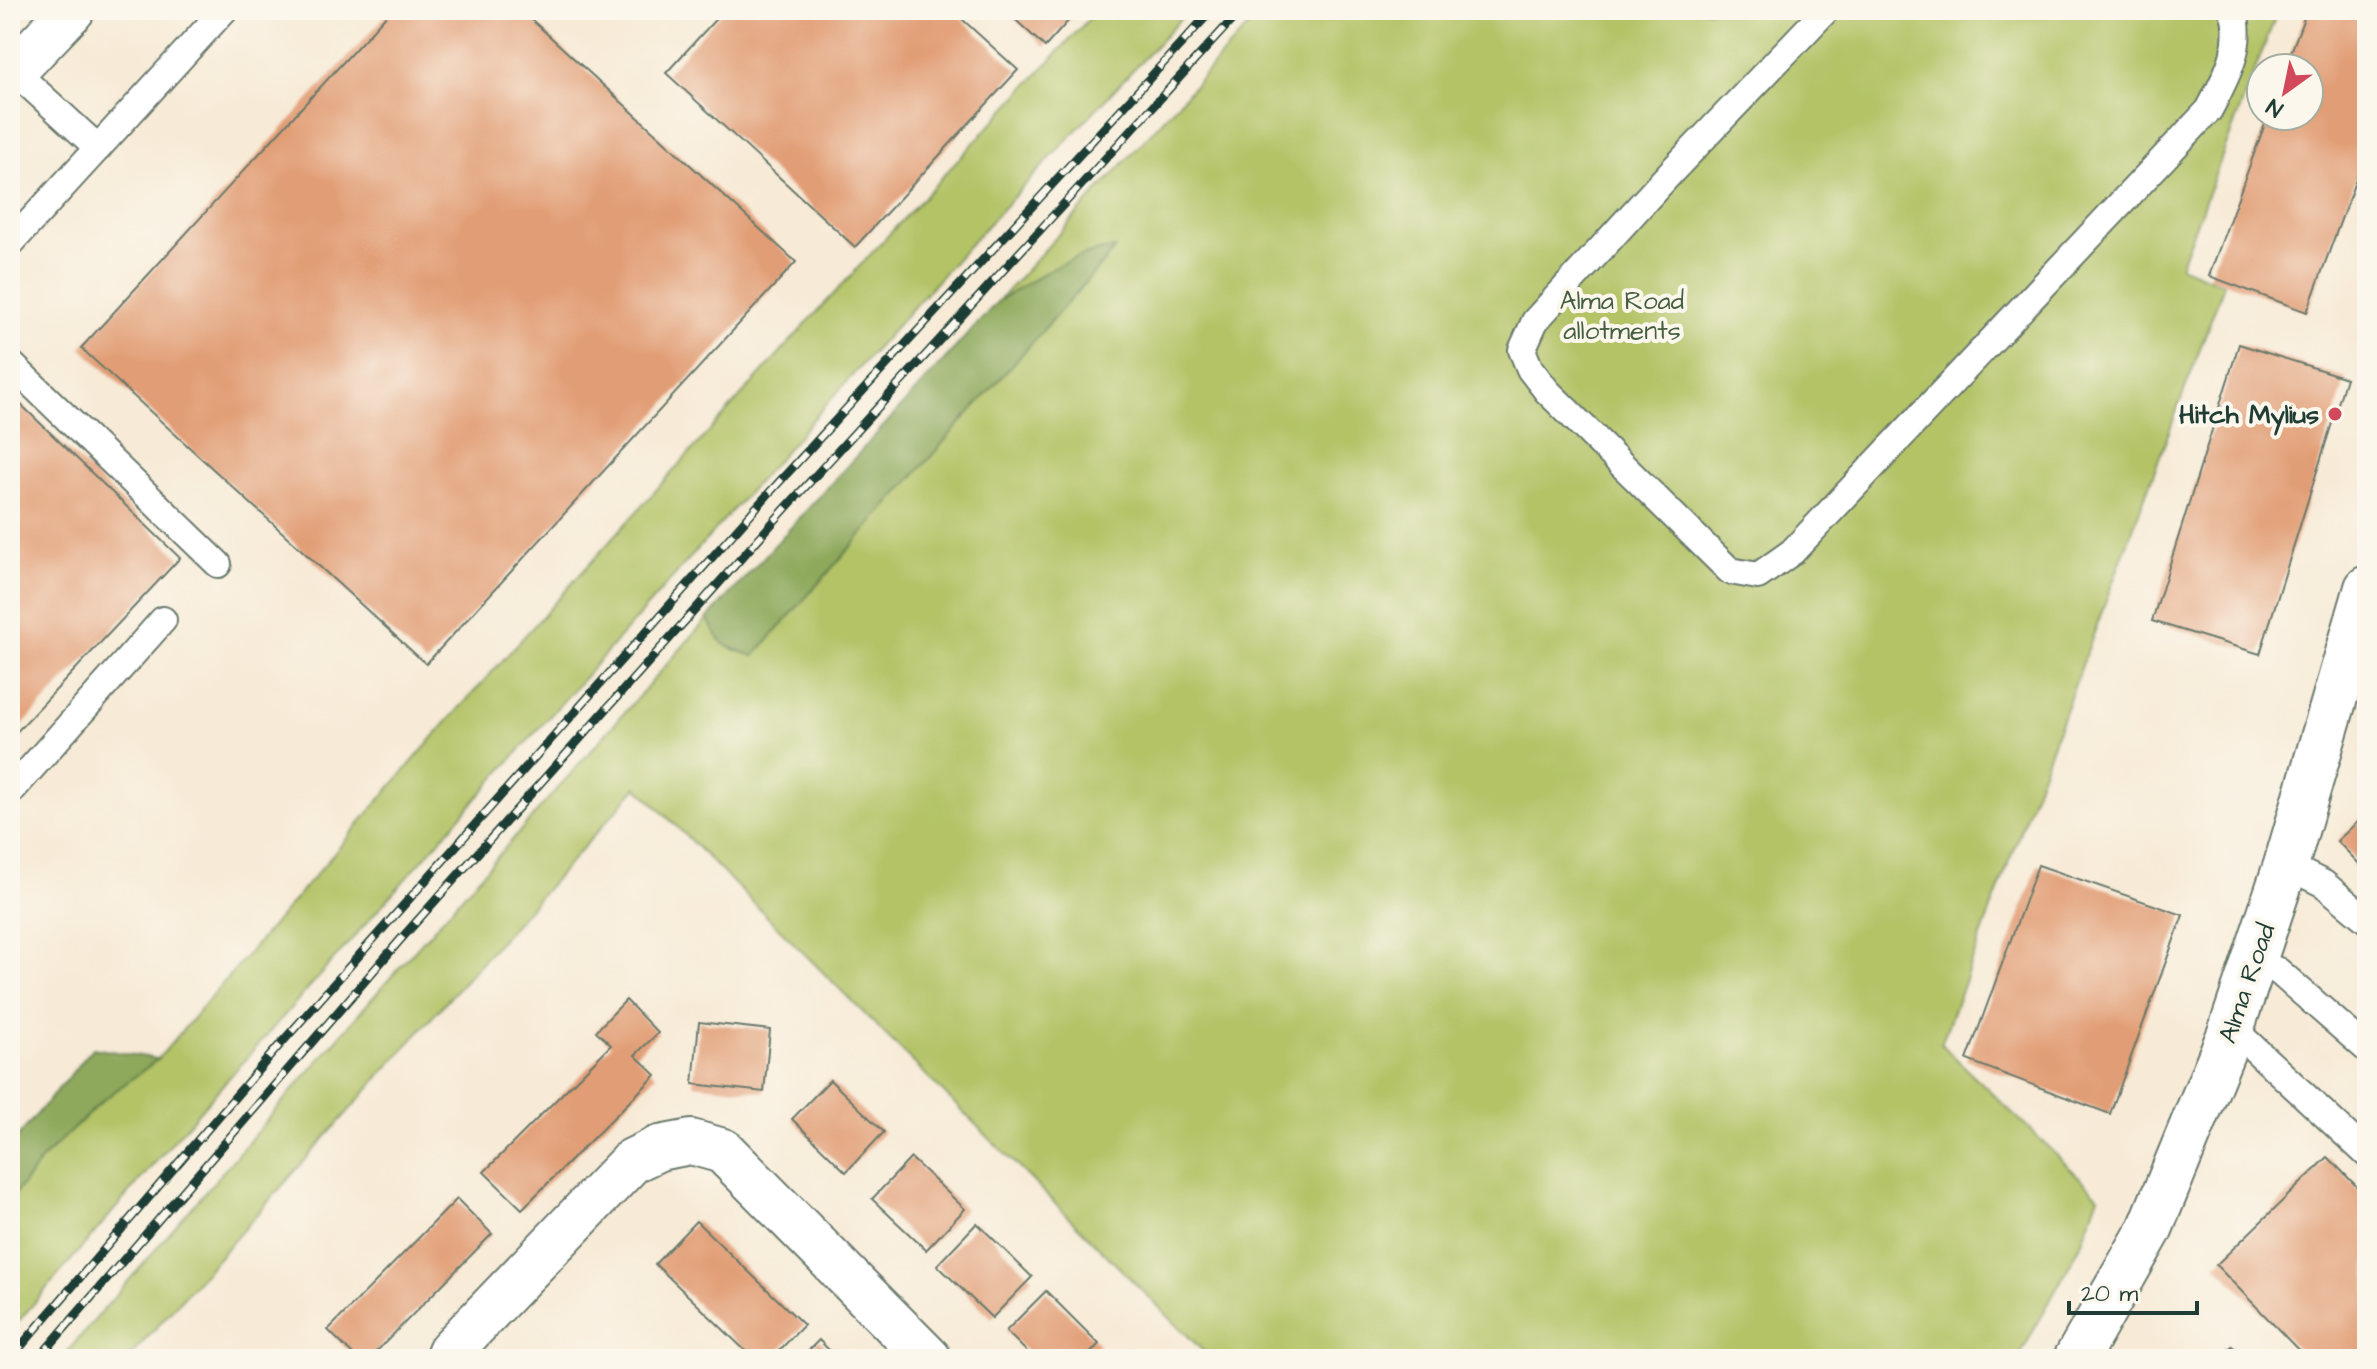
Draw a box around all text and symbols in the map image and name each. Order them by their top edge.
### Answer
north arrow [2245,52,2325,132]
text: N [2261,91,2289,124]
park label: Alma Road allotments [1560,283,1684,349]
place label: Hitch Mylius [2179,397,2319,436]
marker: Hitch Mylius [2326,405,2344,423]
street label: Alma Road [2210,919,2284,1048]
scale bar [2069,1265,2197,1315]
text: 20 m [2081,1277,2138,1311]

